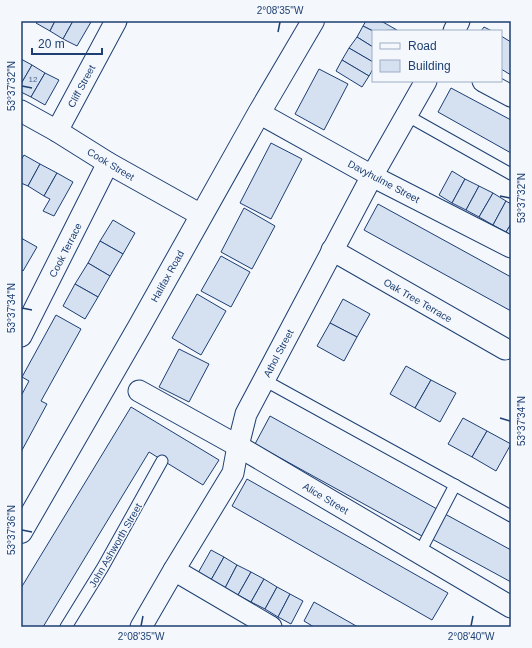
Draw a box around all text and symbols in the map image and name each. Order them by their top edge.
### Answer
text: 2°08'35"W [257,5,304,16]
scale bar [32,30,102,56]
legend [372,30,502,82]
text: 20 m [38,37,65,51]
text: Road [408,39,437,53]
text: Building [408,59,451,73]
text: 53°37'32"N [6,61,17,111]
street label: Cliff Street [66,63,97,109]
house number: 12 [29,75,38,84]
street label: Cook Street [85,146,136,183]
street label: Davyhulme Street [346,158,422,205]
text: 53°37'32"N [516,173,527,223]
street label: Cook Terrace [47,221,84,279]
street label: Halifax Road [149,249,186,304]
street label: Oak Tree Terrace [382,276,454,325]
text: 53°37'34"N [6,283,17,333]
street label: Athol Street [261,327,296,379]
text: 53°37'34"N [516,396,527,446]
street label: Alice Street [301,481,351,516]
street label: John Ashworth Street [87,501,144,589]
text: 53°37'36"N [6,505,17,555]
text: 2°08'35"W [118,631,165,642]
text: 2°08'40"W [448,631,495,642]

